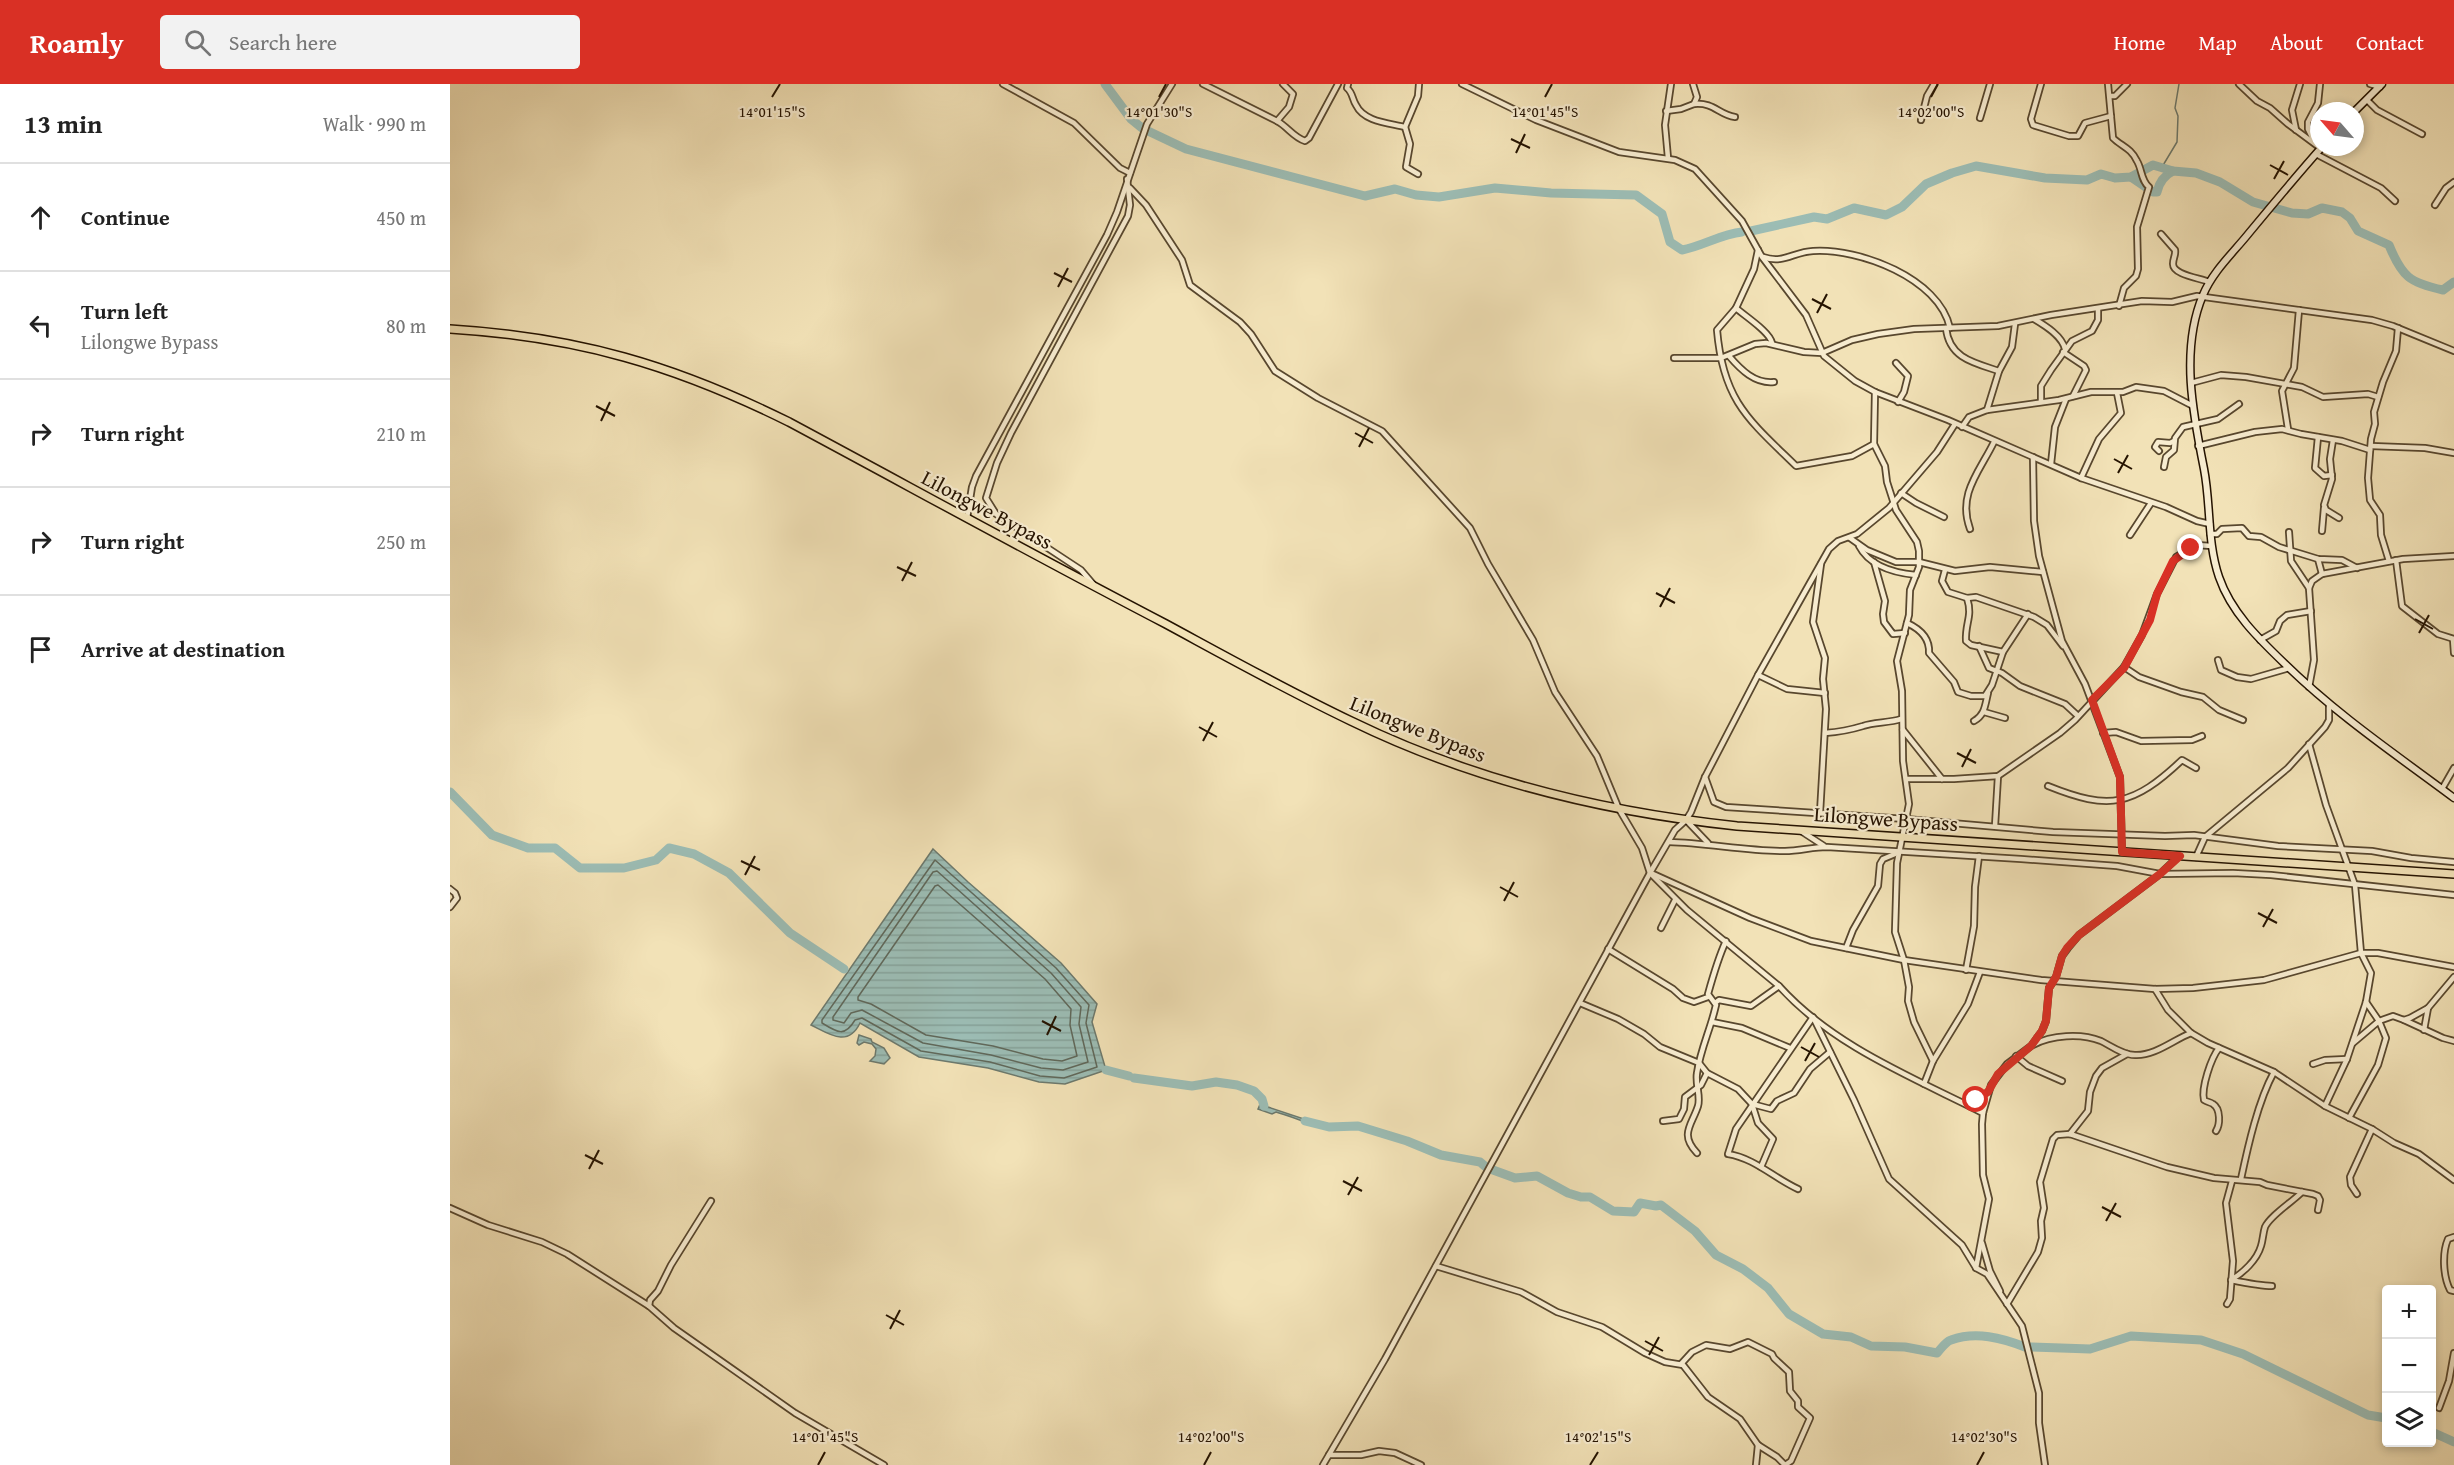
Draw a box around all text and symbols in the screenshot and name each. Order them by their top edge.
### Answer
search box [160,15,580,69]
text: Roamly [30,22,124,63]
icon: search [181,26,214,59]
text: Search here [229,26,337,58]
text: Home [2114,27,2165,58]
text: Map [2198,27,2237,58]
text: About [2270,27,2323,58]
text: Contact [2356,27,2424,58]
text: 14°01'15"S [739,101,805,122]
text: 14°01'30"S [1126,101,1192,122]
text: 14°01'45"S [1512,101,1578,122]
text: 14°02'00"S [1898,101,1964,122]
north arrow [2310,102,2364,156]
text: 13 min [24,104,102,143]
text: Walk · 990 m [323,109,426,138]
icon: ahead [24,201,57,234]
text: Continue [81,201,170,233]
text: 450 m [376,203,426,232]
text: Turn left [81,295,168,327]
icon: left [24,309,57,342]
text: 80 m [386,311,426,340]
text: Lilongwe Bypass [81,327,218,356]
icon: right [24,417,57,450]
text: Turn right [81,417,184,449]
text: 210 m [376,419,426,448]
street label: Lilongwe Bypass [916,462,1058,557]
icon: right [24,525,57,558]
text: Turn right [81,525,184,557]
text: 250 m [376,527,426,556]
route end [2177,534,2203,560]
icon: arrive [24,633,57,666]
text: Arrive at destination [81,633,285,665]
street label: Lilongwe Bypass [1346,687,1491,770]
street label: Lilongwe Bypass [1813,798,1959,839]
route start [1962,1086,1988,1112]
map controls [2382,1285,2436,1447]
button: + [2382,1285,2436,1339]
button: − [2382,1339,2436,1393]
button: layers [2382,1393,2436,1447]
text: 14°01'45"S [792,1426,858,1447]
text: 14°02'00"S [1178,1426,1244,1447]
text: 14°02'15"S [1565,1426,1631,1447]
text: 14°02'30"S [1951,1426,2017,1447]

